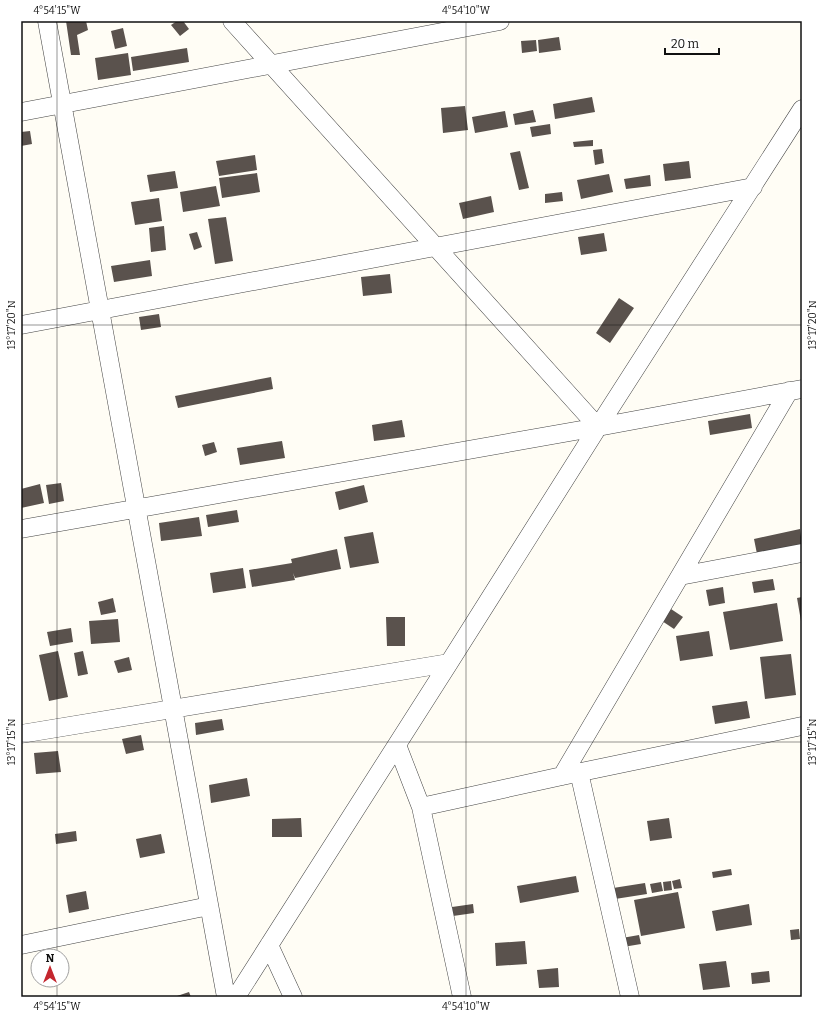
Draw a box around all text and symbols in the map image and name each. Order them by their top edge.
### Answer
text: 4°54'15"W [34,5,81,17]
text: 4°54'10"W [442,5,491,17]
scale bar [665,30,719,56]
text: 20 m [671,37,700,51]
text: 13°17'20"N [6,300,18,350]
text: 13°17'20"N [807,300,819,350]
text: 13°17'15"N [6,719,18,765]
text: 13°17'15"N [807,719,819,765]
north arrow [30,948,70,988]
text: N [46,952,55,965]
text: 4°54'15"W [34,1001,81,1013]
text: 4°54'10"W [442,1001,491,1013]

